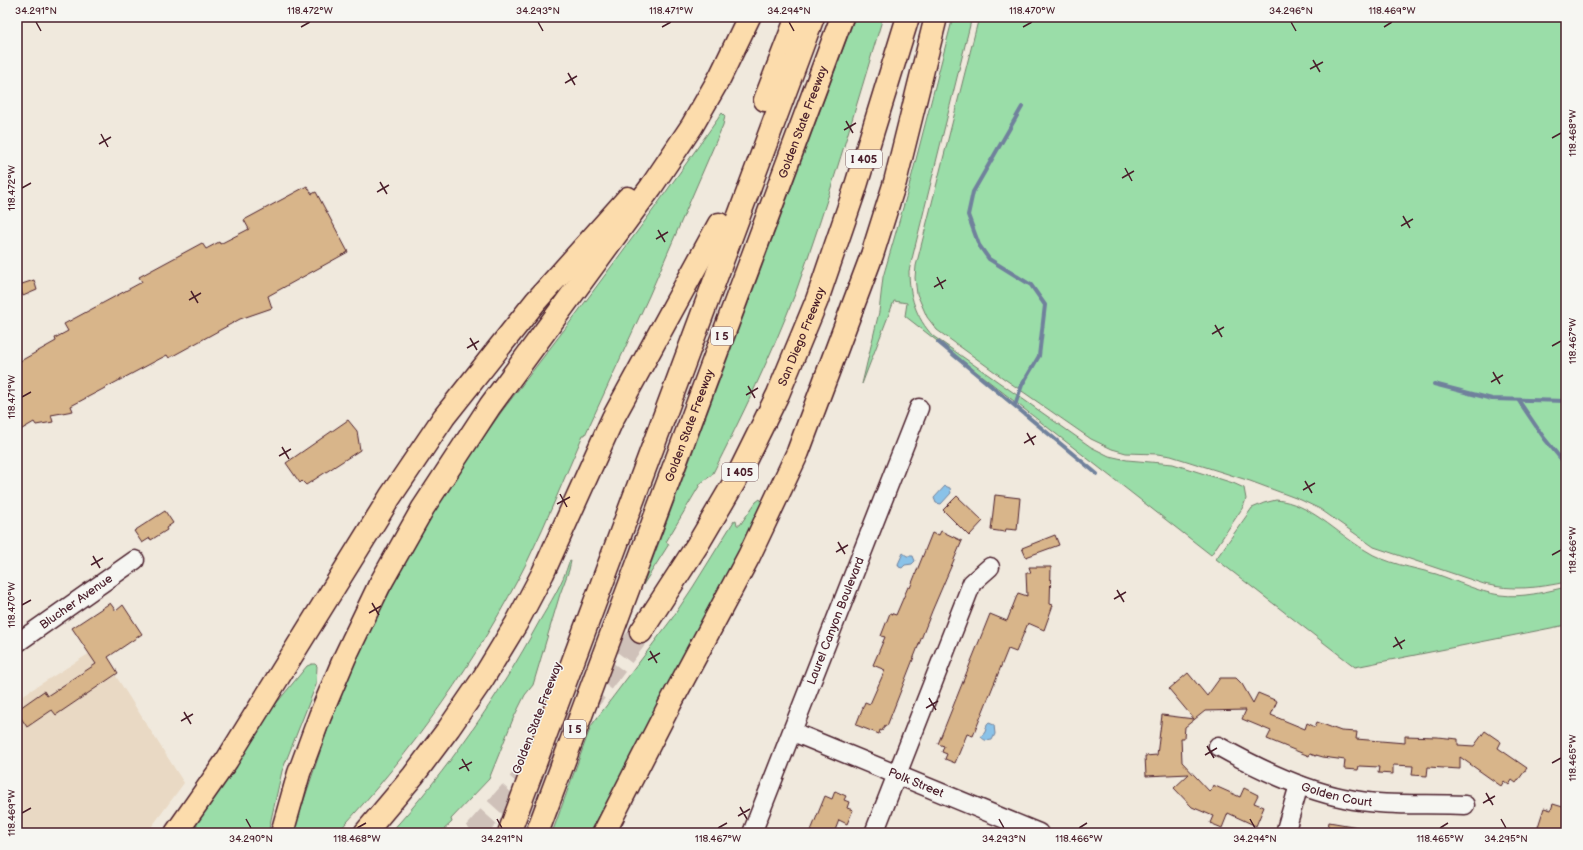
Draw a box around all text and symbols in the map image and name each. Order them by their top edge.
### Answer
text: 34.291°N [15,5,57,17]
text: 118.472°W [287,5,333,17]
text: 34.293°N [516,5,560,17]
text: 118.471°W [649,5,693,17]
text: 34.294°N [767,5,811,17]
text: 118.470°W [1009,5,1055,17]
text: 34.296°N [1269,5,1313,17]
text: 118.469°W [1368,5,1416,17]
street label: Golden State Freeway [775,63,831,181]
text: 118.468°W [1567,109,1579,157]
road number: I 405 [846,150,882,168]
text: 118.472°W [6,165,18,211]
street label: San Diego Freeway [775,285,829,388]
text: 118.467°W [1567,318,1579,364]
road number: I 5 [711,327,733,345]
street label: Golden State Freeway [662,367,718,484]
text: 118.471°W [6,375,18,419]
road number: I 405 [722,463,758,481]
text: 118.466°W [1567,526,1579,574]
street label: Laurel Canyon Boulevard [804,555,868,687]
street label: Blucher Avenue [37,571,116,633]
text: 118.470°W [6,582,18,628]
street label: Golden State Freeway [509,659,566,776]
road number: I 5 [564,720,586,738]
text: 118.465°W [1567,734,1579,782]
street label: Polk Street [886,765,946,801]
street label: Golden Court [1299,779,1373,810]
text: 118.469°W [6,789,18,837]
text: 34.290°N [229,833,273,845]
text: 118.468°W [333,833,381,845]
text: 34.291°N [481,833,523,845]
text: 118.467°W [695,833,741,845]
text: 34.293°N [982,833,1026,845]
text: 118.466°W [1055,833,1103,845]
text: 34.294°N [1233,833,1277,845]
text: 118.465°W [1416,833,1464,845]
text: 34.295°N [1484,833,1528,845]

